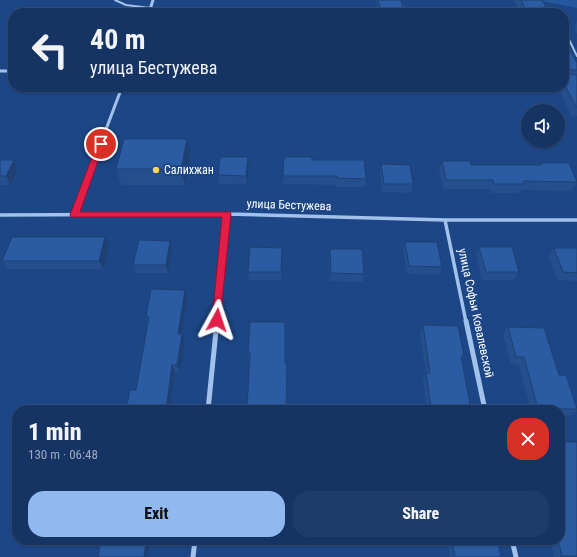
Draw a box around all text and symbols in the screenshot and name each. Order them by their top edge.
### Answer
text: 40 m [90,23,146,56]
icon: left [24,24,76,76]
text: улица Бестужева [90,57,217,78]
map controls [521,104,565,148]
button: sound [521,104,565,148]
pin [84,127,118,161]
icon: arrive [90,133,112,155]
place label: Салихжан [164,163,214,177]
marker: Салихжан [151,165,161,175]
street label: улица Бестужева [246,197,332,213]
street label: улица Софьи Ковалевской [455,247,497,379]
position arrow [196,299,238,341]
text: 1 min [28,418,82,446]
button: close [507,418,549,460]
text: 130 m · 06:48 [28,447,98,462]
button: Exit [28,491,285,537]
button: Share [293,491,549,537]

